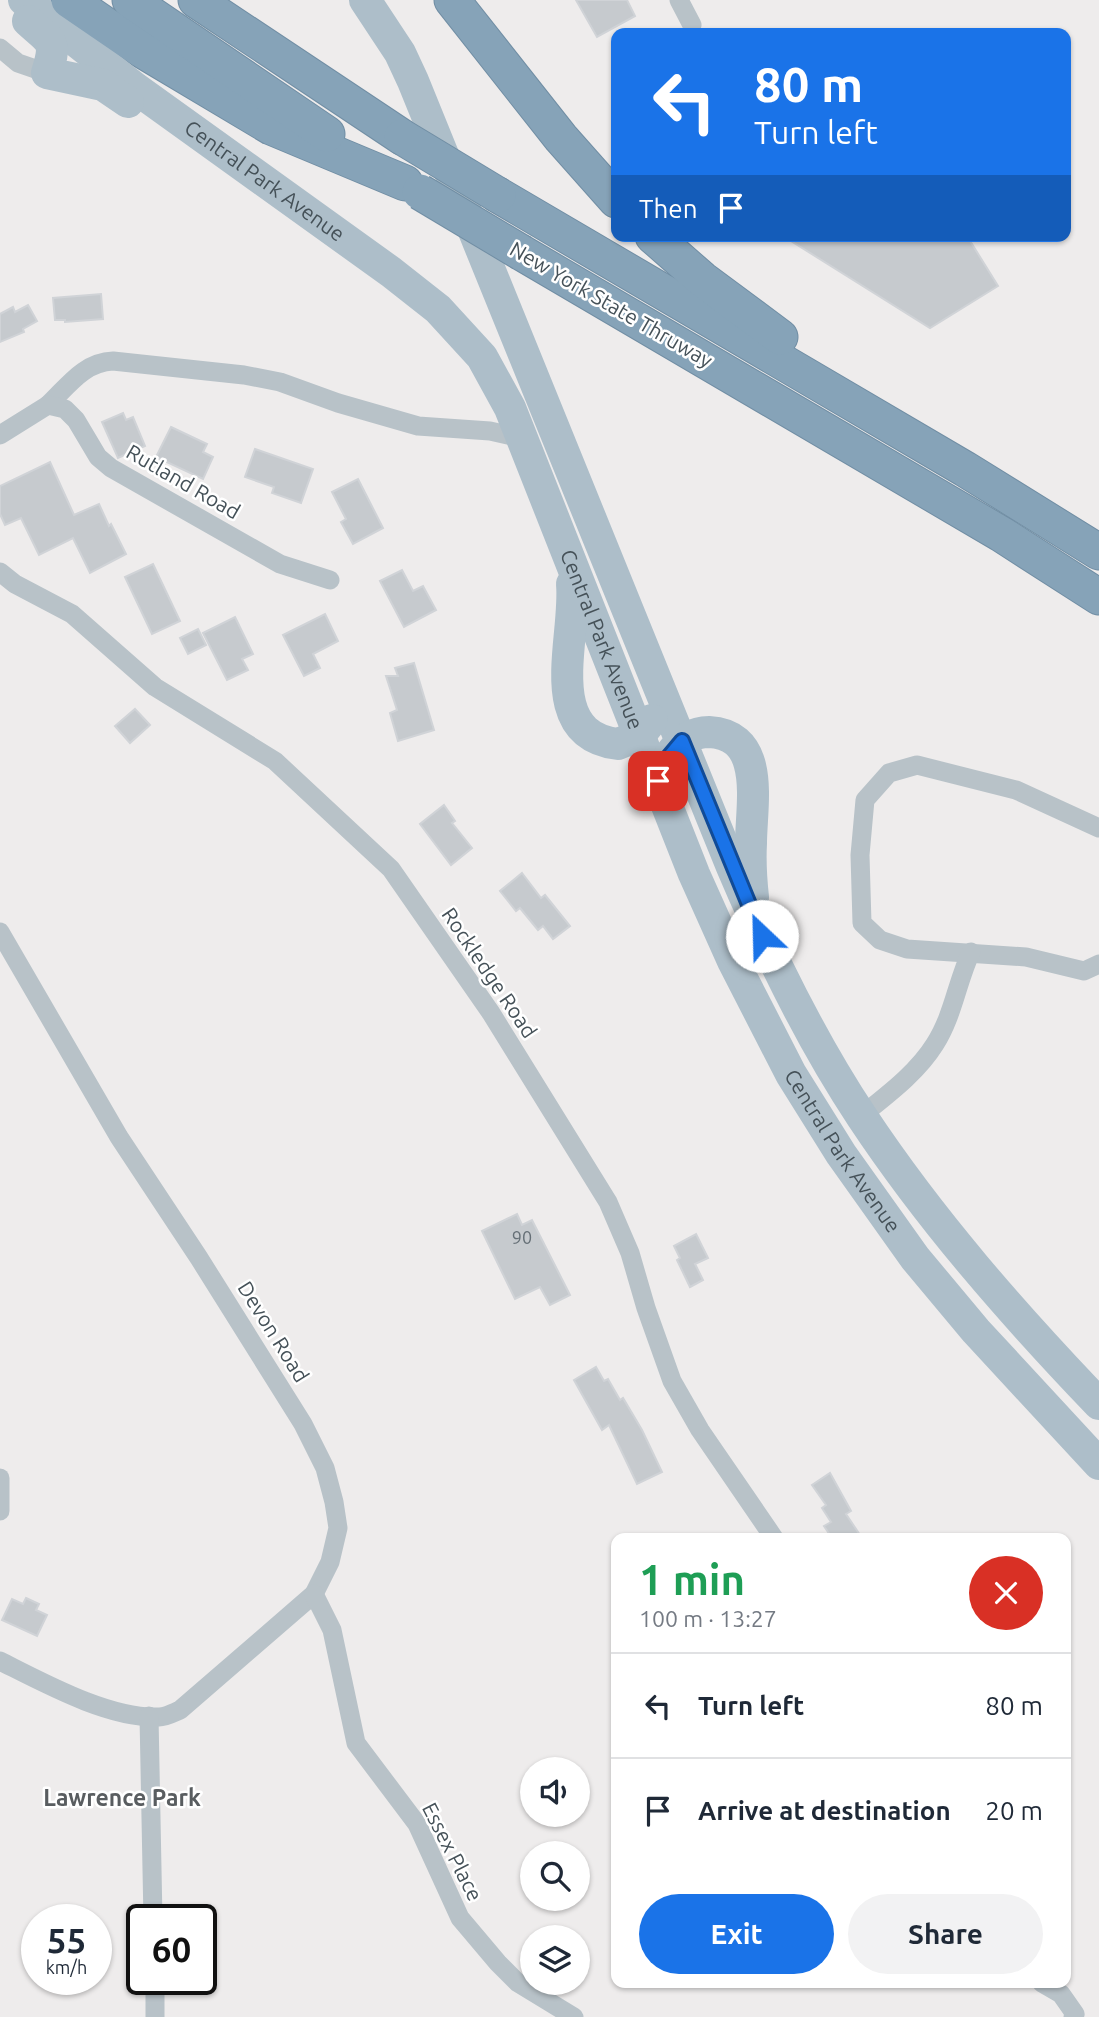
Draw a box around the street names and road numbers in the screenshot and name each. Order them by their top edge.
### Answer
street label: Central Park Avenue [180,115,350,246]
street label: New York State Thruway [506,236,717,372]
street label: Rutland Road [122,439,245,523]
street label: Central Park Avenue [556,546,649,733]
street label: Rockledge Road [437,903,542,1042]
street label: Central Park Avenue [780,1065,906,1237]
street label: Devon Road [233,1277,314,1386]
street label: Essex Place [418,1798,488,1905]

